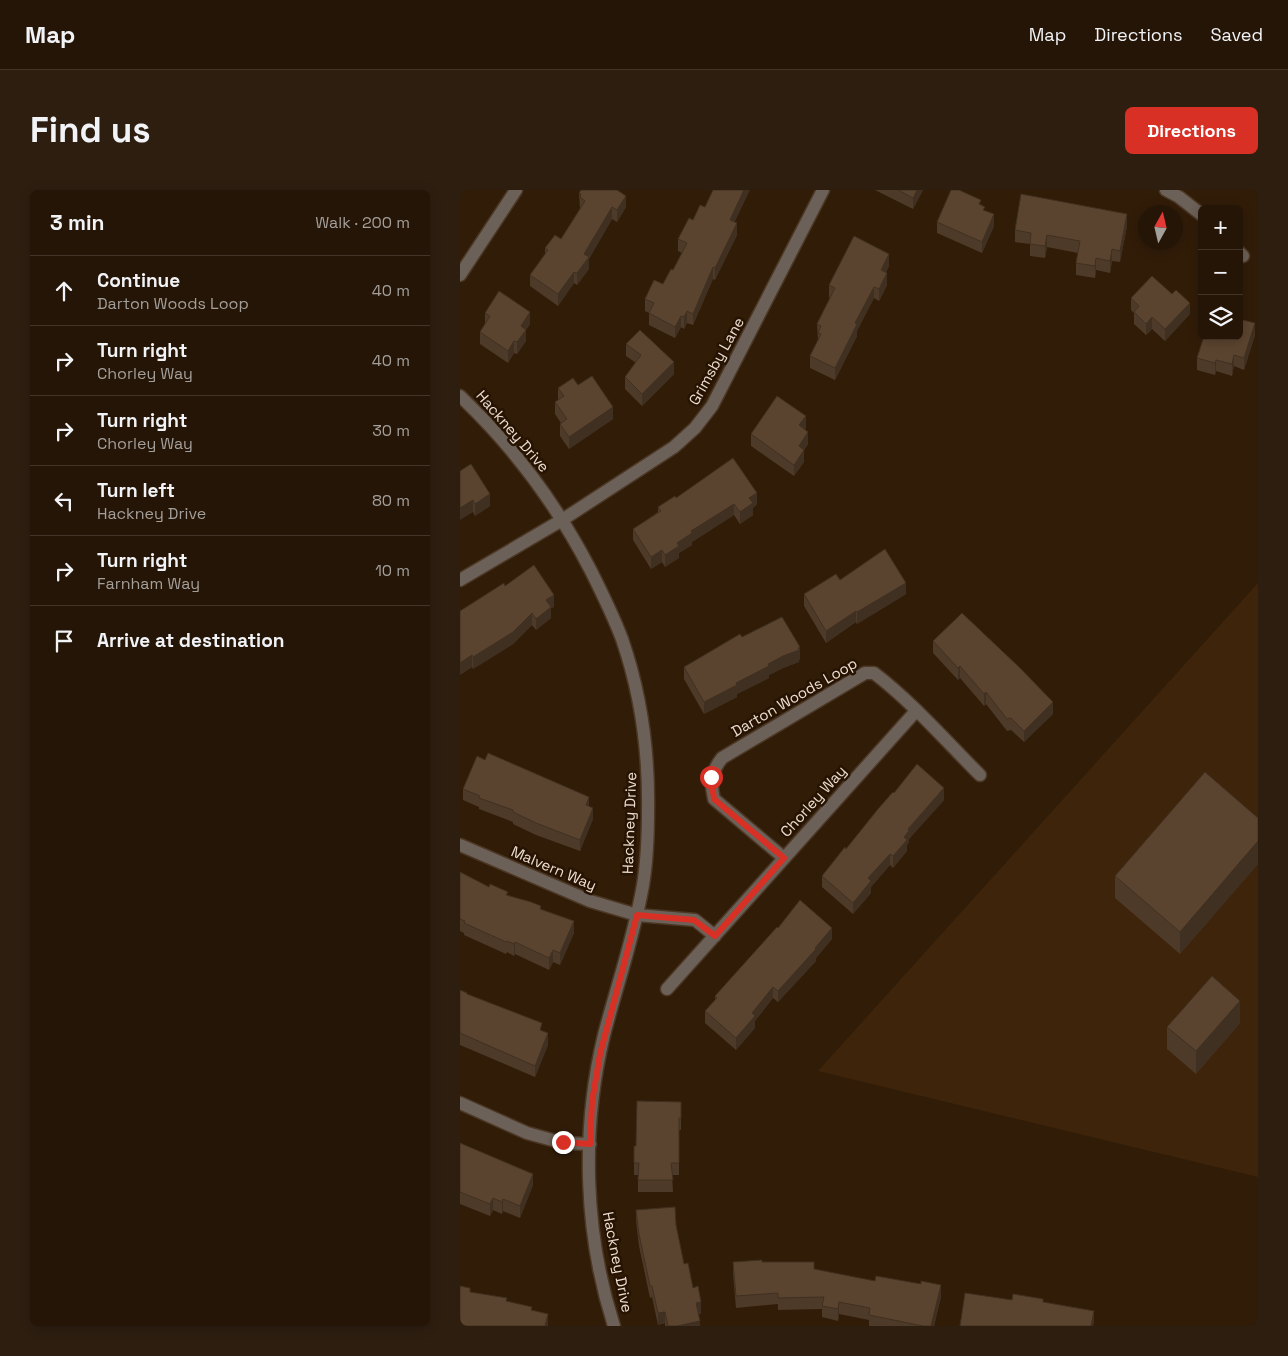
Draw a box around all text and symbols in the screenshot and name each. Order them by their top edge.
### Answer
text: Map [25,19,75,50]
text: Map [1029,23,1066,46]
text: Directions [1094,23,1183,46]
text: Saved [1211,23,1263,46]
button: Directions [1125,107,1258,154]
text: Find us [30,108,151,152]
north arrow [1138,205,1183,250]
map controls [1198,205,1243,340]
button: + [1198,205,1243,250]
text: 3 min [50,209,105,236]
text: Walk · 200 m [315,212,410,233]
button: − [1198,250,1243,295]
text: Continue [97,268,180,293]
icon: ahead [50,277,78,305]
text: 40 m [372,280,410,301]
text: Darton Woods Loop [97,293,249,314]
button: layers [1198,295,1243,340]
street label: Grimsby Lane [684,314,748,408]
text: Turn right [97,338,187,363]
icon: right [50,347,78,375]
text: 40 m [372,350,410,371]
text: Chorley Way [97,363,193,384]
street label: Hackney Drive [472,386,554,476]
text: Turn right [97,408,187,433]
icon: right [50,417,78,445]
text: 30 m [372,420,410,441]
text: Chorley Way [97,433,193,454]
text: Turn left [97,478,175,503]
icon: left [50,487,78,515]
text: 80 m [372,490,410,511]
text: Hackney Drive [97,503,206,524]
text: Turn right [97,548,187,573]
icon: right [50,557,78,585]
text: 10 m [375,560,410,581]
text: Farnham Way [97,573,200,594]
icon: arrive [50,627,78,655]
text: Arrive at destination [97,628,285,653]
street label: Darton Woods Loop [728,653,860,741]
street label: Chorley Way [776,761,850,841]
route start [700,766,723,789]
street label: Hackney Drive [618,771,640,874]
street label: Malvern Way [508,841,600,895]
route end [552,1131,575,1154]
street label: Hackney Drive [599,1210,637,1314]

